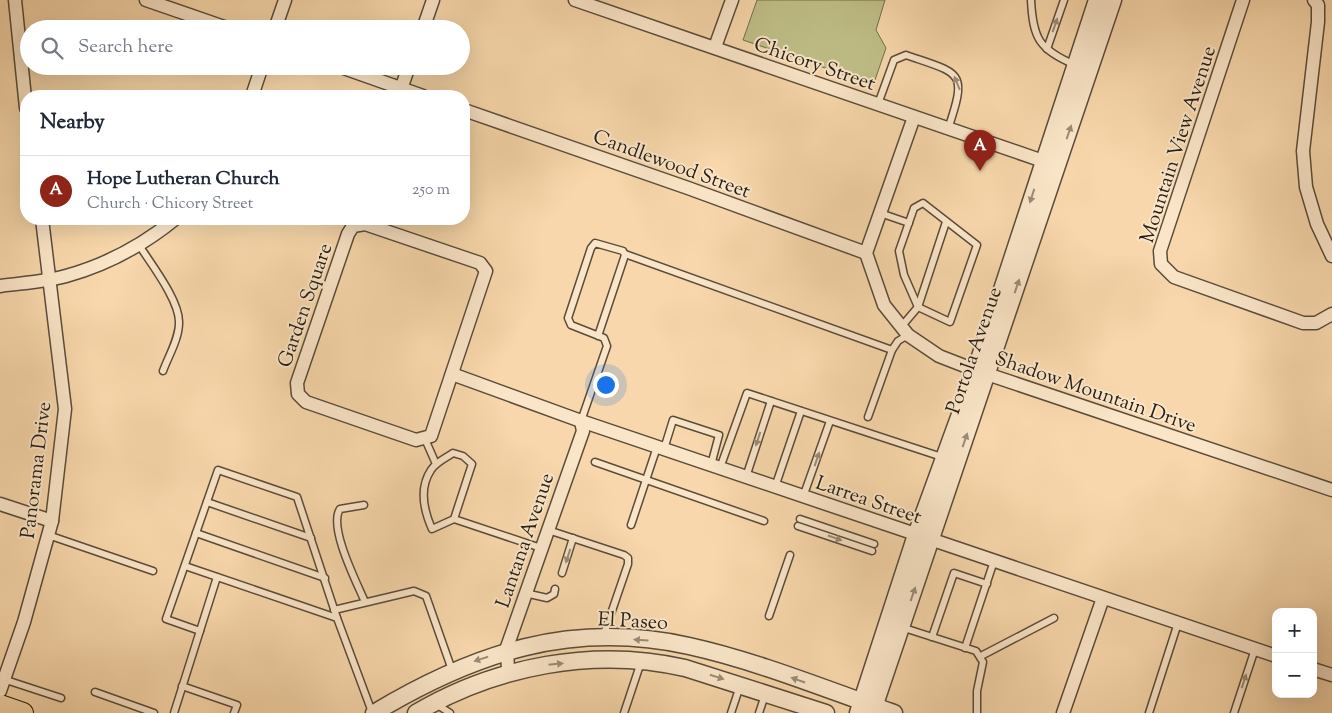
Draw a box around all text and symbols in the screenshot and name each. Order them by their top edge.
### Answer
one-way arrow [1052,17,1059,32]
search box [20,20,470,75]
street label: Chicory Street [750,31,879,100]
icon: search [38,34,66,62]
text: Search here [78,34,173,61]
street label: Mountain View Avenue [1134,43,1225,247]
one-way arrow [952,76,960,90]
text: Nearby [40,108,105,138]
street label: Candlewood Street [588,123,754,207]
one-way arrow [1065,124,1073,139]
pin: A [964,130,996,171]
text: Hope Lutheran Church [87,166,280,193]
text: A [50,179,63,202]
text: 250 m [412,179,450,202]
one-way arrow [1028,188,1035,203]
text: Church · Chicory Street [87,193,253,216]
street label: Garden Square [272,240,341,372]
one-way arrow [1013,278,1021,293]
street label: Portola Avenue [940,283,1011,418]
street label: Shadow Mountain Drive [991,345,1200,441]
your location [593,372,619,398]
street label: Panorama Drive [15,400,60,540]
one-way arrow [754,432,762,447]
one-way arrow [961,432,969,447]
one-way arrow [813,451,821,466]
street label: Lantana Avenue [490,469,563,612]
street label: Larrea Street [811,470,925,533]
one-way arrow [827,535,842,542]
one-way arrow [563,548,571,563]
one-way arrow [909,586,917,601]
street label: El Paseo [597,606,669,639]
map controls [1272,608,1317,698]
button: + [1272,608,1317,653]
one-way arrow [633,635,649,643]
button: − [1272,653,1317,698]
one-way arrow [474,656,489,663]
one-way arrow [549,660,565,668]
one-way arrow [1240,673,1248,688]
one-way arrow [709,674,724,681]
one-way arrow [790,676,805,684]

